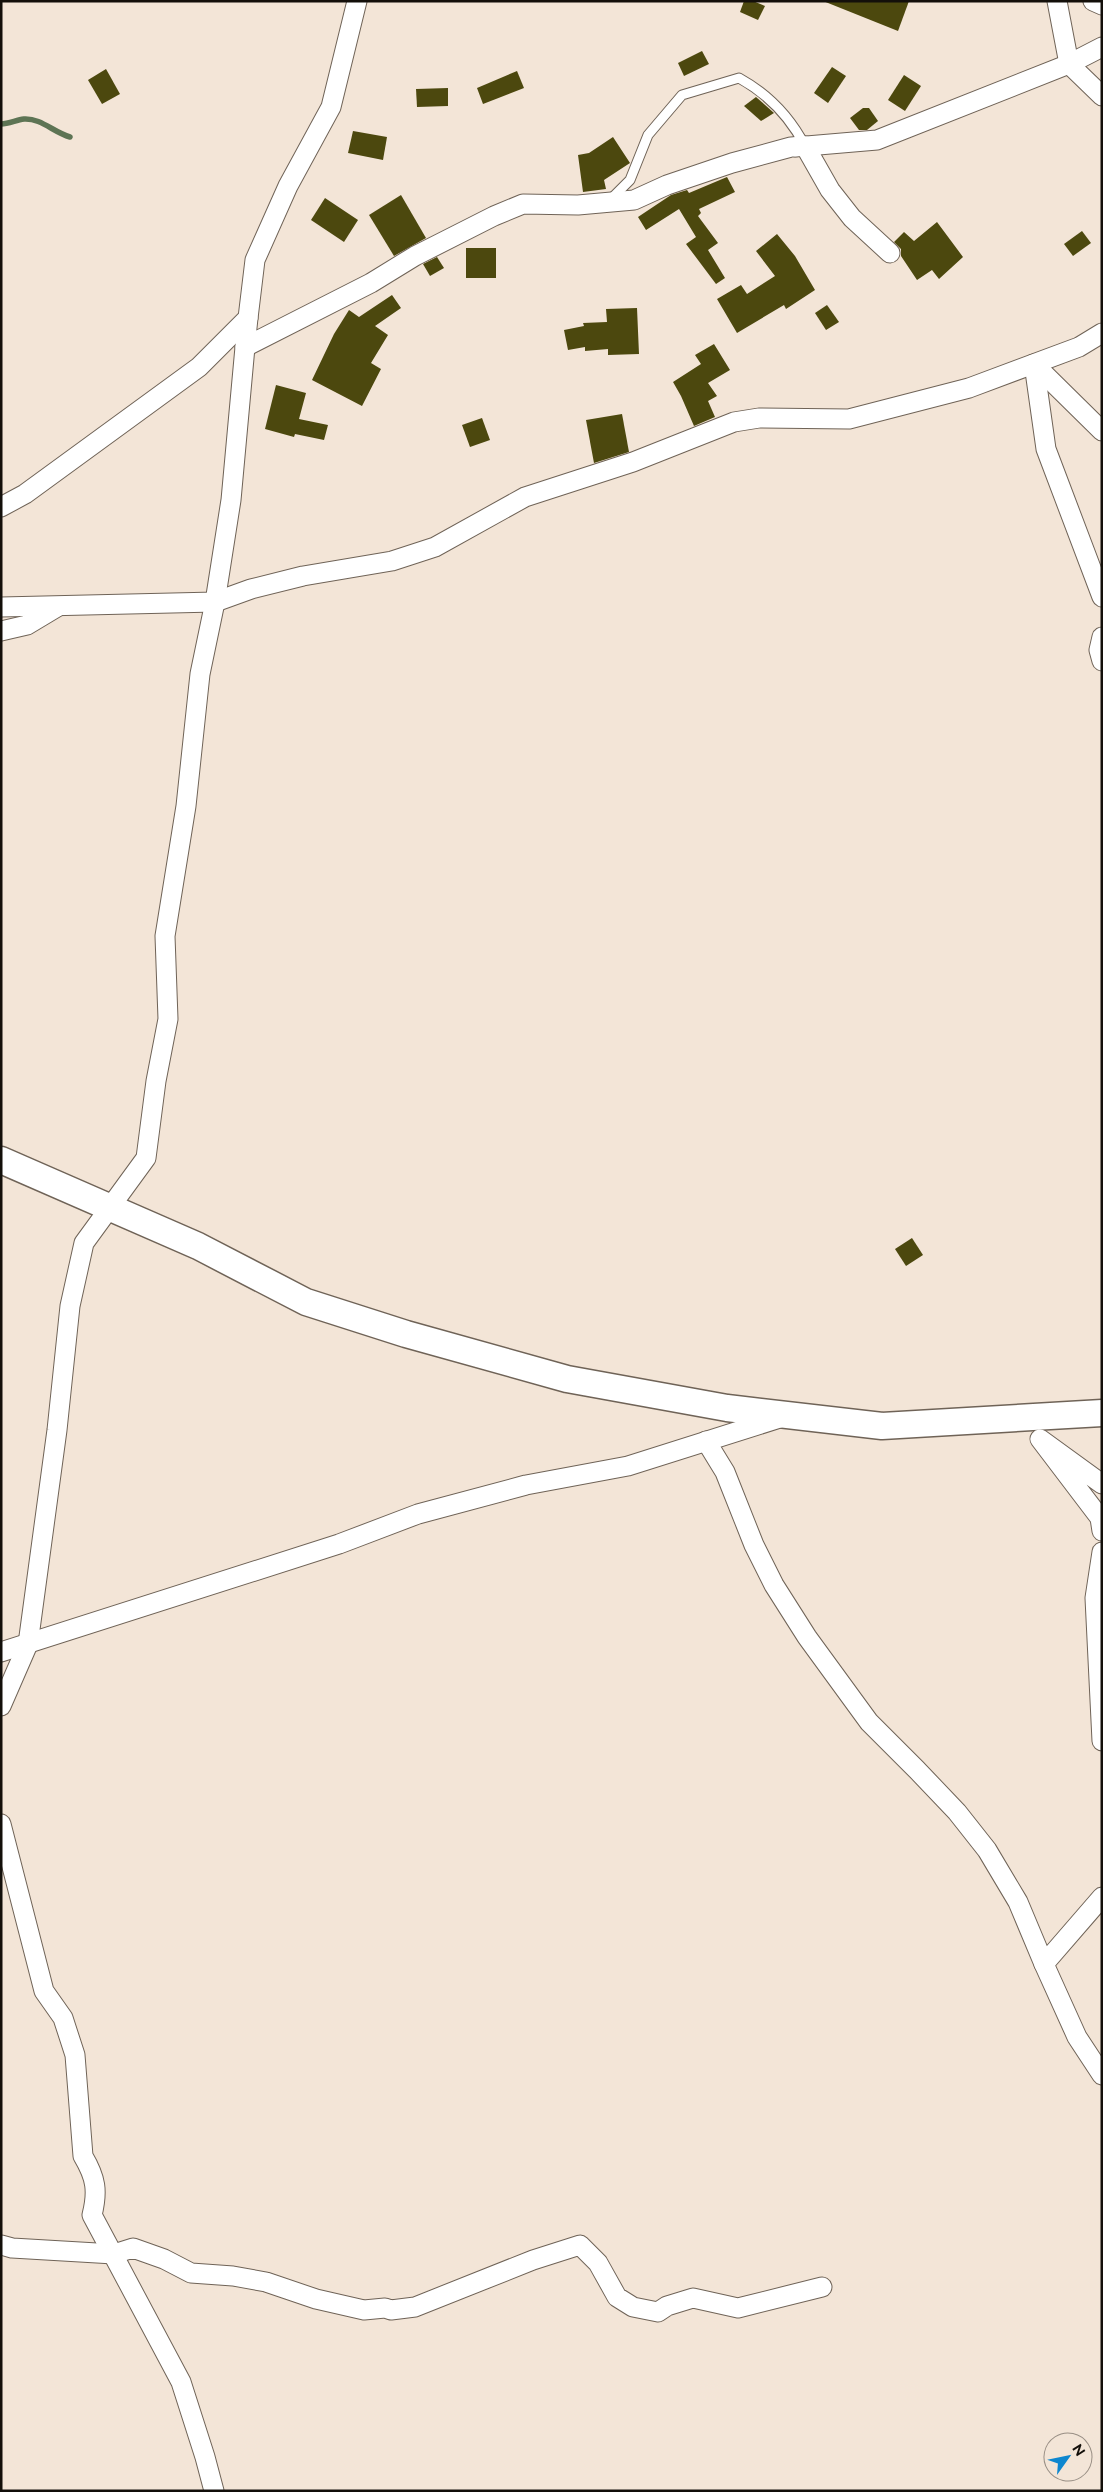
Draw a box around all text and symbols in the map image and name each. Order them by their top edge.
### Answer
north arrow [1043,2432,1093,2482]
text: N [1069,2441,1089,2459]

